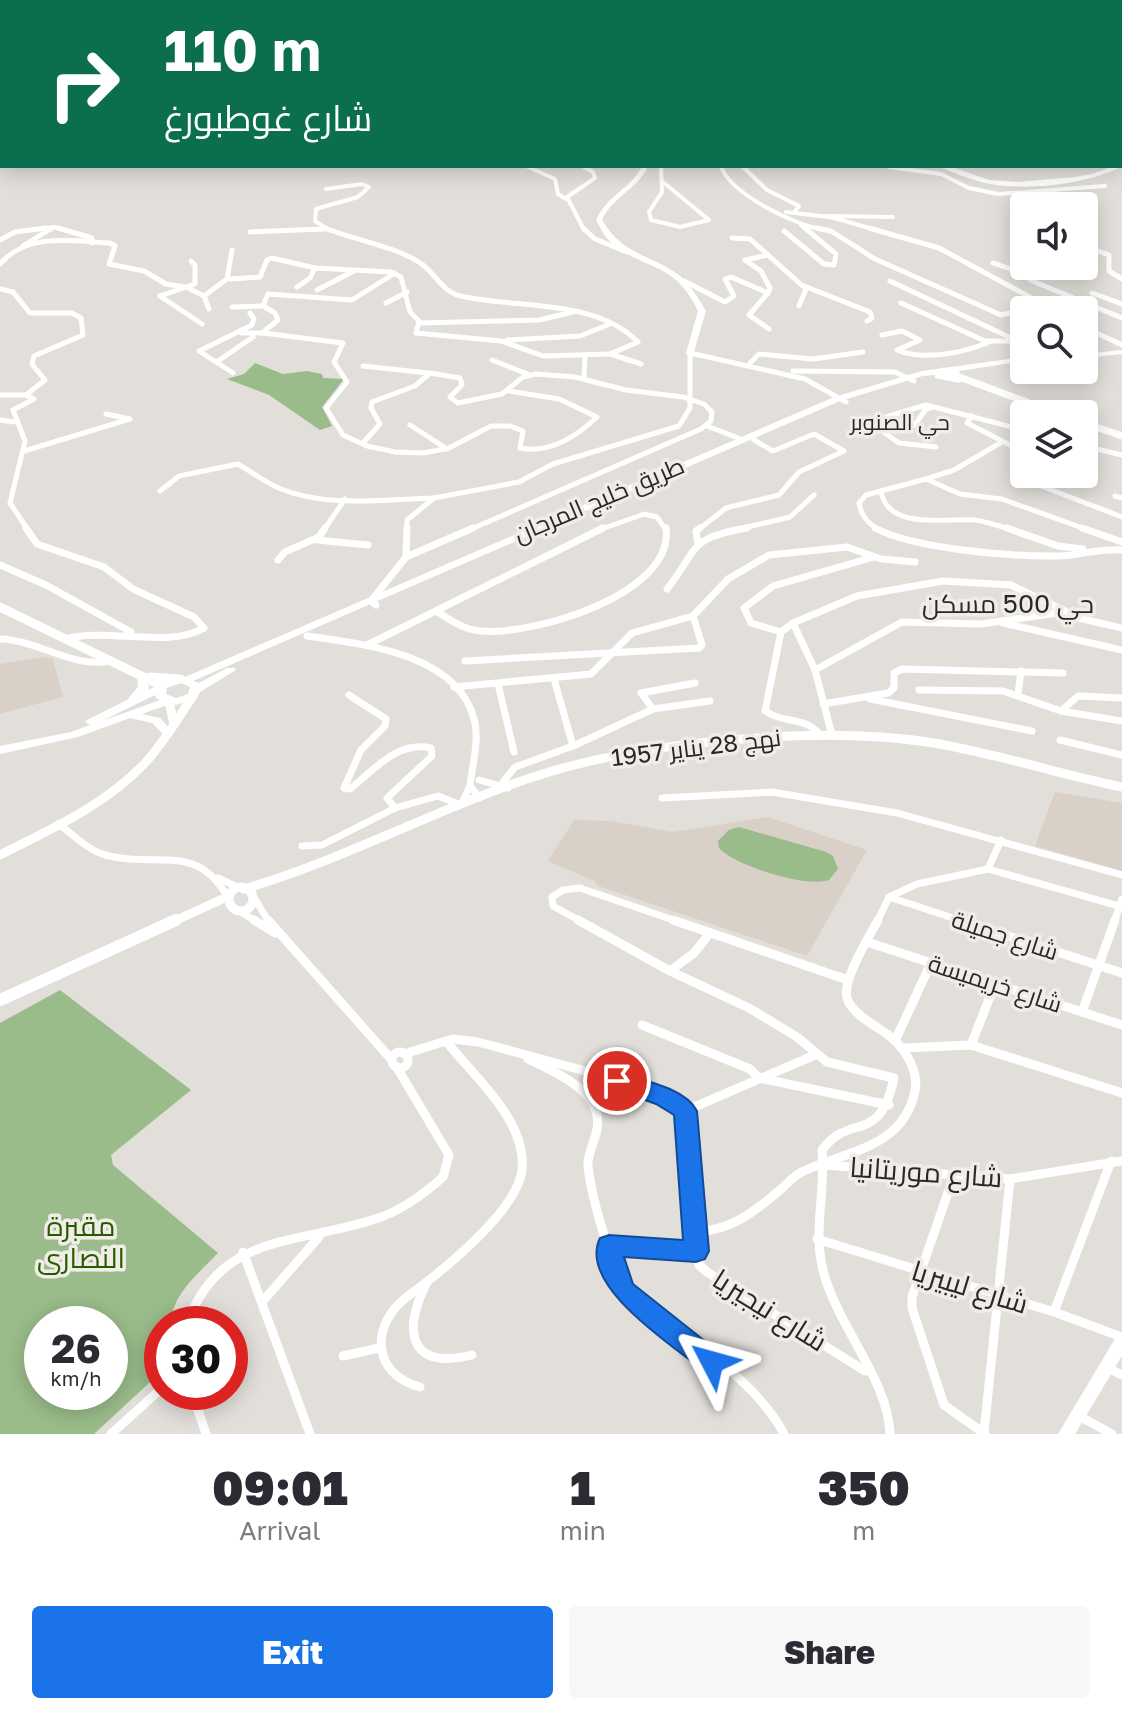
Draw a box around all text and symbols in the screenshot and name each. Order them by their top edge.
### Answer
text: 110 m [164,16,321,83]
icon: right [32,32,136,136]
text: شارع غوطبورغ [164,96,372,139]
map controls [1010,192,1098,488]
button: sound [1010,192,1098,280]
button: search [1010,296,1098,384]
button: layers [1010,400,1098,488]
district label: حي الصنوبر [848,408,950,439]
street label: طريق خليج المرجان [509,450,689,550]
district label: حي 500 مسكن [922,588,1094,625]
street label: نهج 28 يناير 1957 [609,722,783,774]
street label: شارع جميلة [948,904,1062,968]
street label: شارع خريميسة [924,947,1066,1021]
pin [583,1047,651,1115]
icon: arrive [595,1059,639,1103]
street label: شارع موريتانيا [848,1150,1003,1196]
park label: مقبرة النصارى [37,1209,125,1275]
street label: شارع ليبيريا [907,1253,1032,1323]
street label: شارع نيجيريا [705,1262,833,1360]
speed limit sign: 30 [144,1306,248,1410]
position arrow [670,1320,754,1404]
text: 26 [51,1324,101,1372]
text: km/h [51,1366,101,1390]
text: 09:01 [212,1458,348,1516]
text: 1 [570,1458,595,1516]
text: 350 [818,1458,910,1516]
text: Arrival [239,1515,321,1546]
text: min [560,1515,606,1546]
text: m [852,1515,875,1546]
button: Exit [32,1606,553,1698]
button: Share [569,1606,1090,1698]

